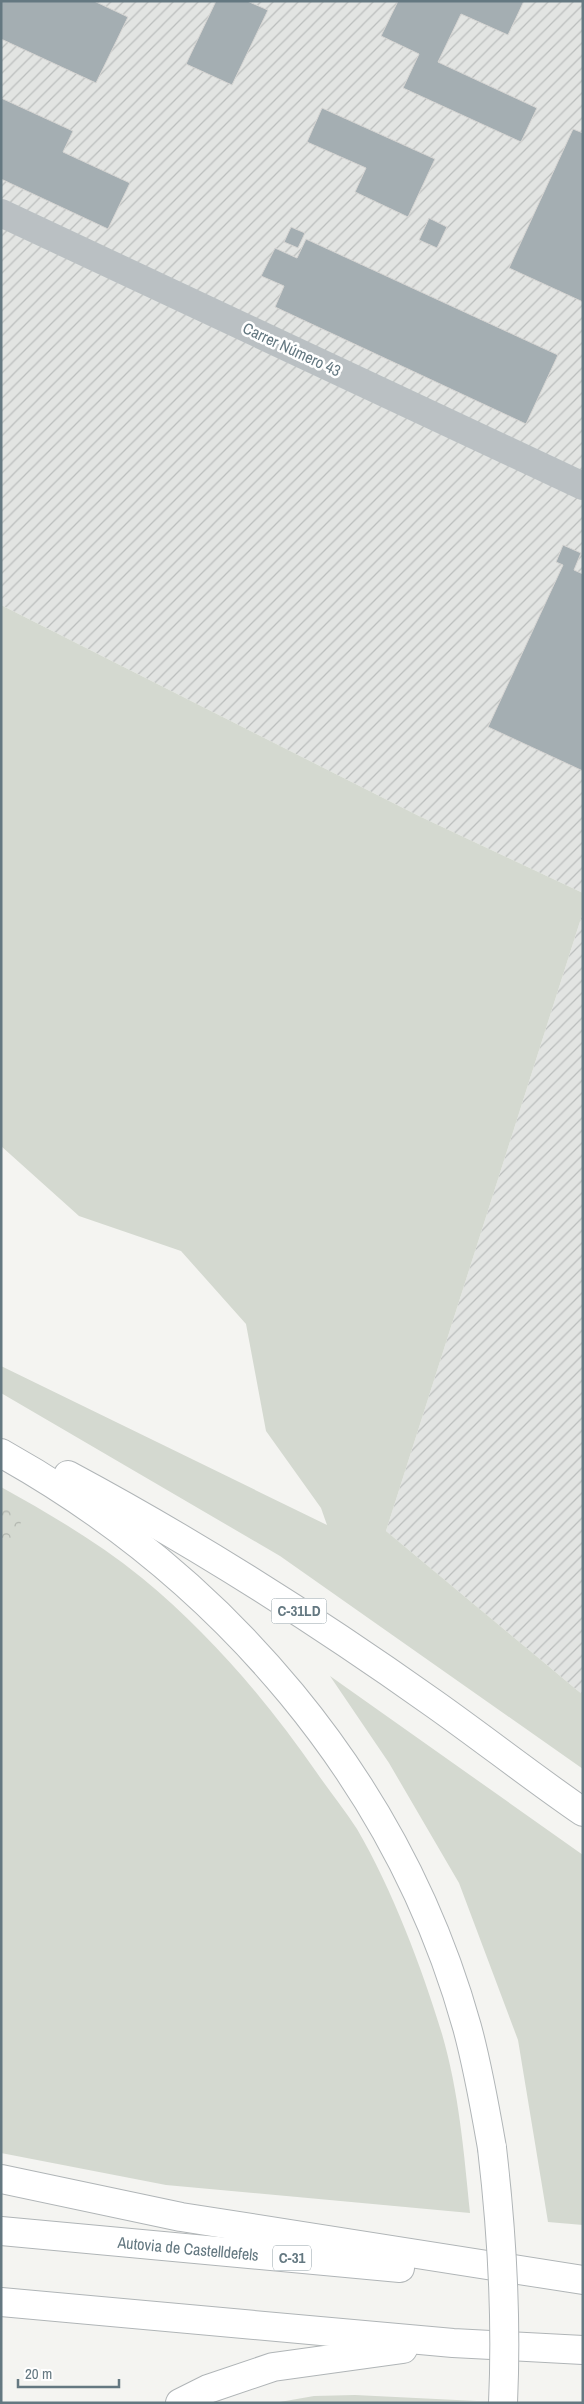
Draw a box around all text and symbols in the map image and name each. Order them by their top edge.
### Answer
street label: Carrer Número 43 [239,317,345,381]
road number: C-31LD [272,1598,326,1624]
street label: Autovia de Castelldefels [116,2231,260,2266]
road number: C-31 [273,2246,311,2270]
scale bar [18,2356,119,2388]
text: 20 m [25,2363,52,2384]

